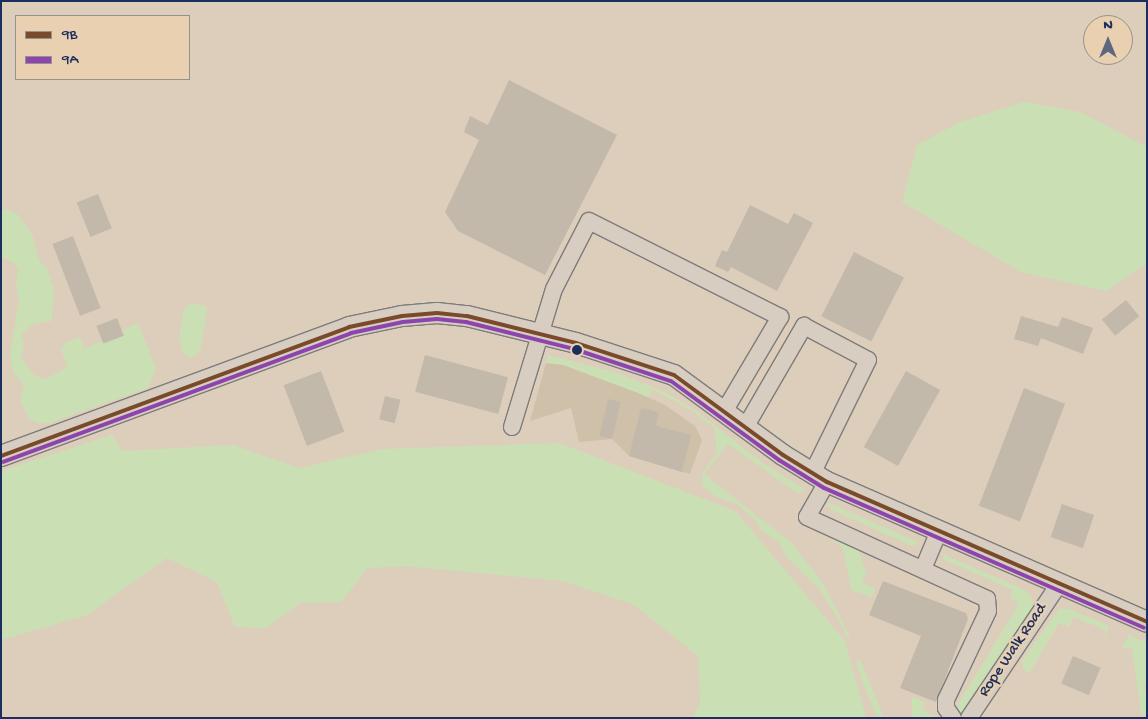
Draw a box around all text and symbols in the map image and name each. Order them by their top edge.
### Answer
legend [15,15,190,80]
north arrow [1083,15,1133,65]
text: N [1103,17,1113,34]
text: 9B [62,26,77,44]
text: 9A [62,51,78,69]
unlabelled marker [572,345,582,355]
street label: Rope Walk Road [976,601,1052,701]

